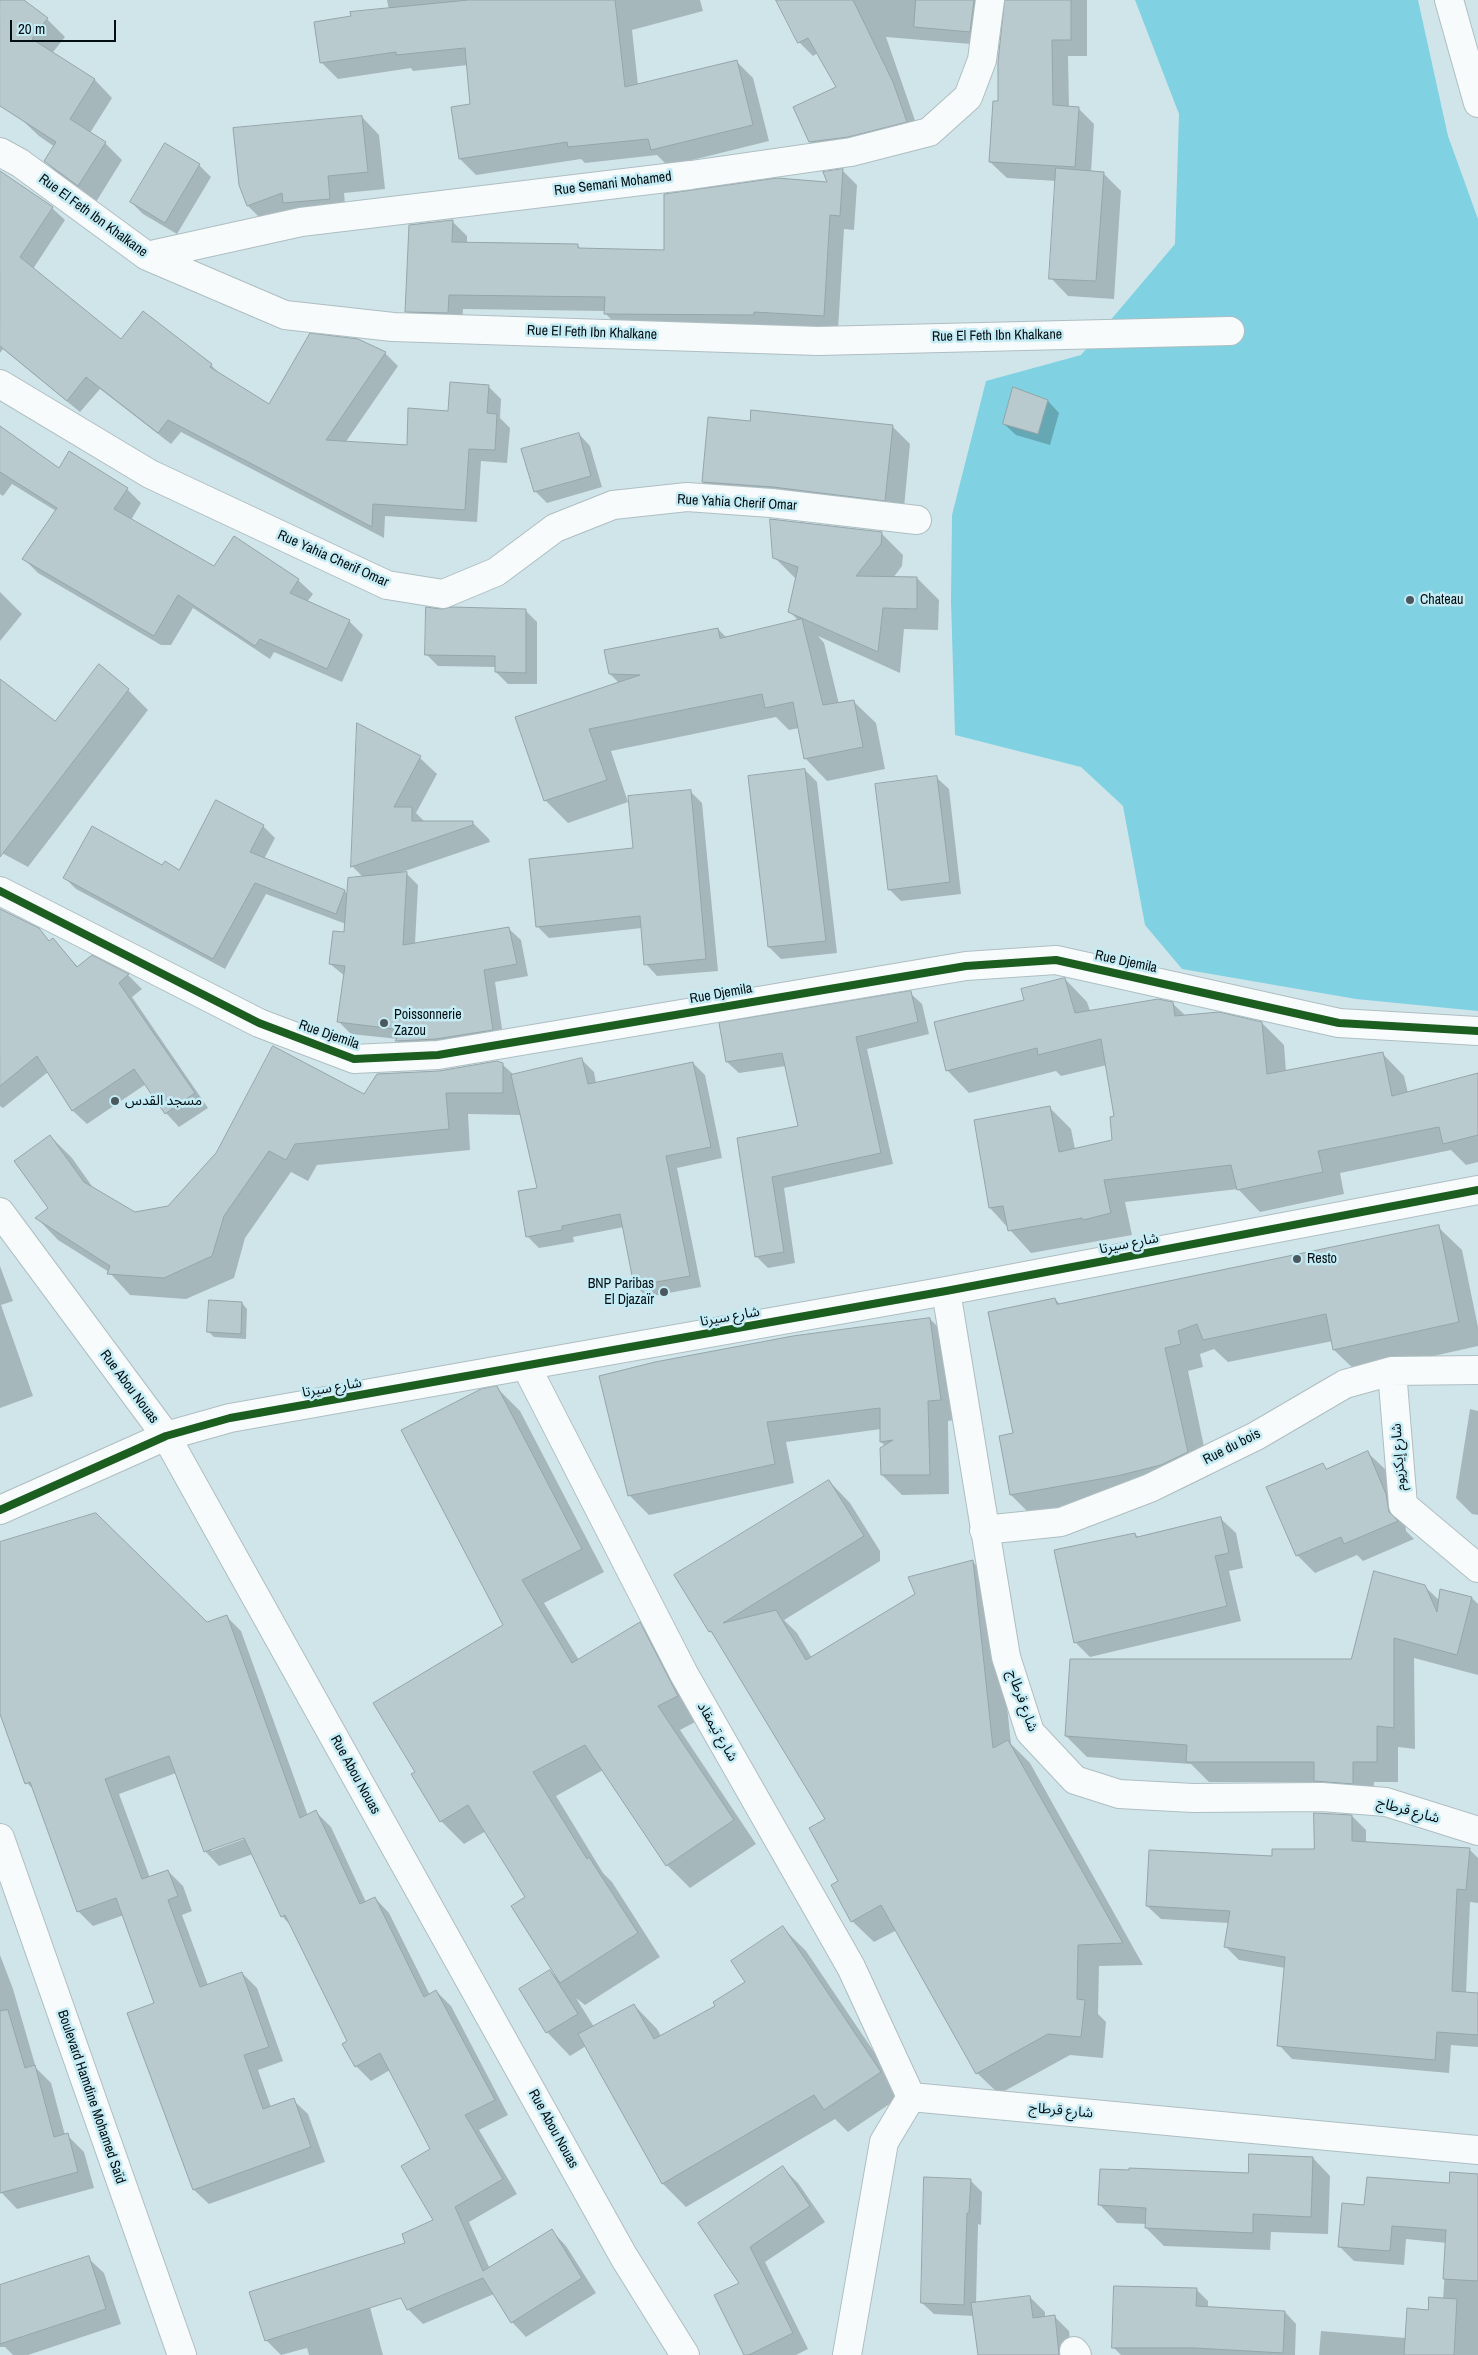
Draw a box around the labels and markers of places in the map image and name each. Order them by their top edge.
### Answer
place label: Chateau [1420,592,1463,608]
marker: Chateau [1404,594,1416,606]
place label: Poissonnerie Zazou [394,1007,462,1040]
marker: Poissonnerie Zazou [378,1017,390,1029]
place label: مسجد القدس [125,1093,202,1109]
marker: مسجد القدس [109,1095,121,1107]
place label: Resto [1307,1251,1337,1267]
marker: Resto [1291,1253,1303,1265]
place label: BNP Paribas El Djazaïr [588,1276,654,1308]
marker: BNP Paribas El Djazaïr [658,1286,670,1298]

